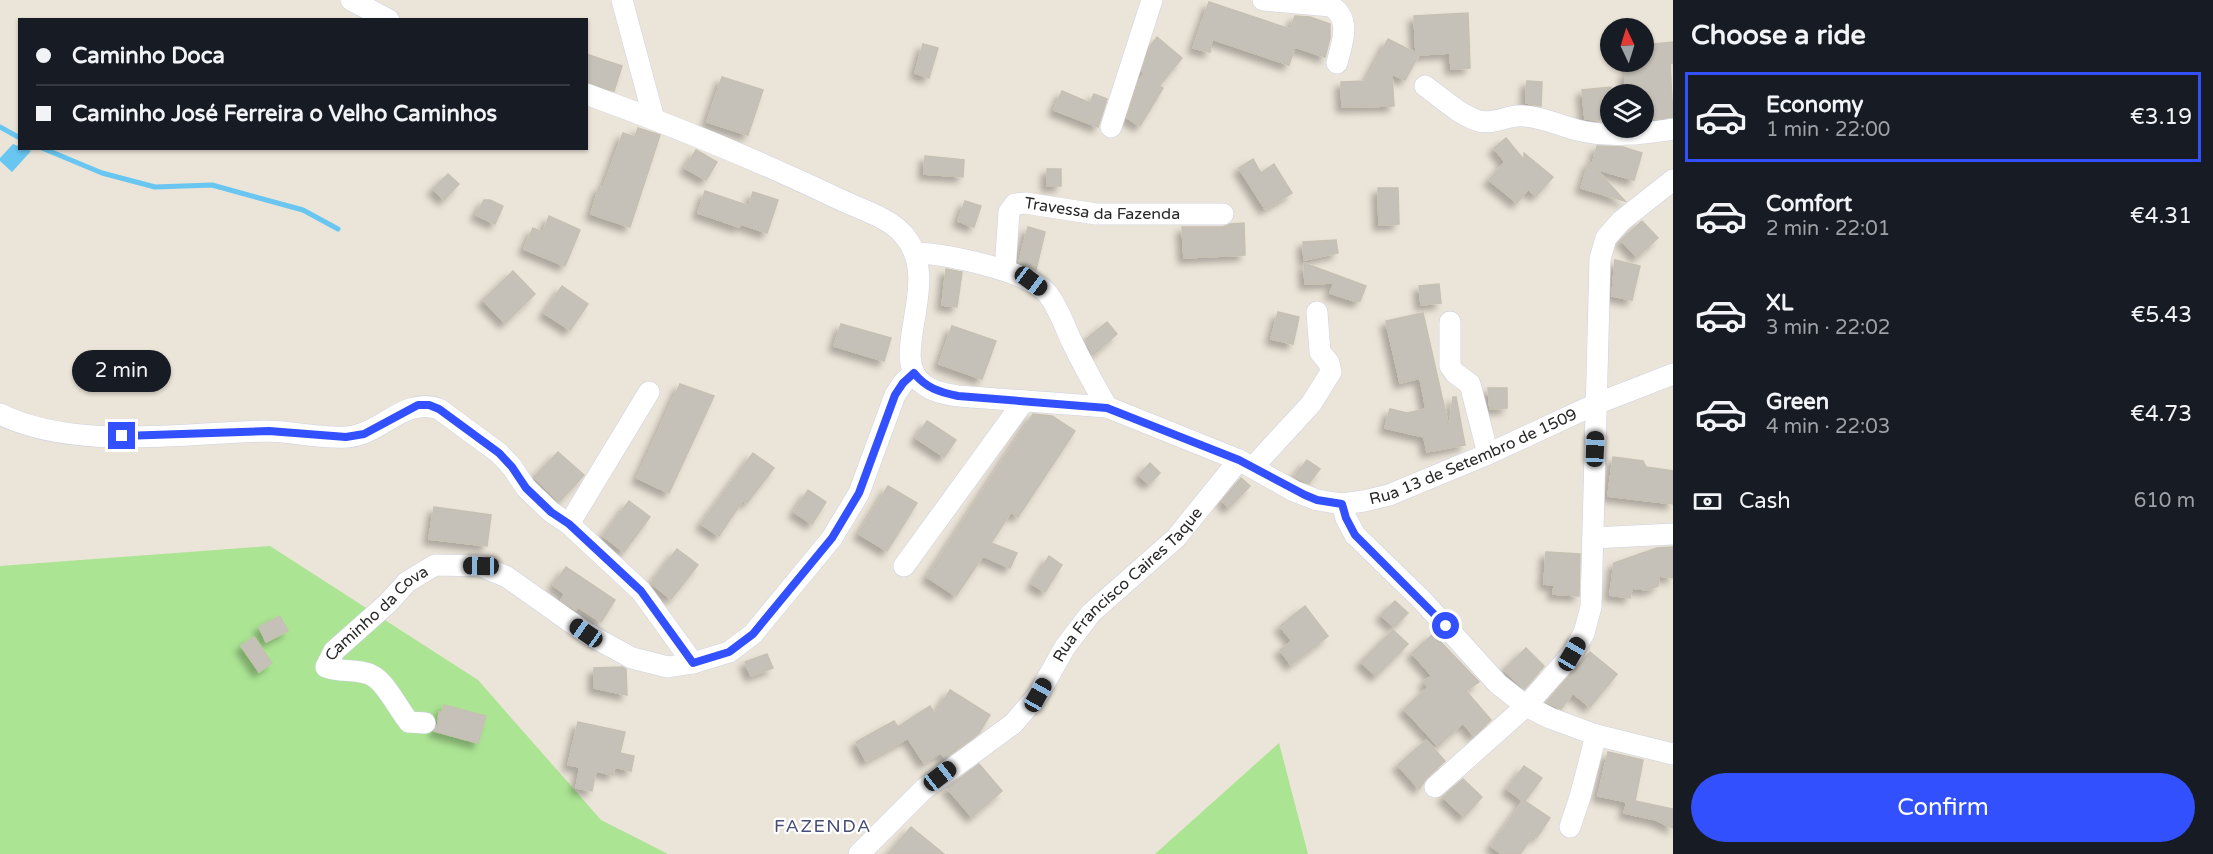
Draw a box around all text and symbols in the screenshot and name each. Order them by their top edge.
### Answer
north arrow [1600,18,1654,72]
map controls [1600,18,1654,138]
text: Choose a ride [1691,19,1866,52]
text: Caminho Doca [72,43,225,69]
button: layers [1600,84,1654,138]
icon: car [1694,90,1748,144]
text: Economy [1766,92,1863,118]
text: Caminho José Ferreira o Velho Caminhos [72,101,497,127]
text: €3.19 [2130,104,2192,130]
text: 1 min · 22:00 [1766,118,1890,142]
icon: car [1694,189,1748,243]
text: Comfort [1766,191,1852,217]
street label: Travessa da Fazenda [1023,193,1180,224]
text: €4.31 [2130,203,2192,229]
text: 2 min · 22:01 [1766,217,1890,241]
car [1011,263,1051,299]
icon: car [1694,288,1748,342]
text: XL [1766,290,1793,316]
text: €5.43 [2130,302,2192,328]
text: 3 min · 22:02 [1766,316,1890,340]
callout: 2 min [72,349,172,391]
text: 2 min [95,359,148,383]
icon: car [1694,387,1748,441]
text: Green [1766,389,1829,415]
text: €4.73 [2130,401,2192,427]
street label: Rua 13 de Setembro de 1509 [1367,404,1580,509]
text: 4 min · 22:03 [1766,415,1890,439]
route end [108,422,135,449]
car [1585,431,1605,467]
icon: cash [1691,485,1724,518]
text: Cash [1739,488,1791,514]
text: 610 m [2134,489,2195,513]
street label: Rua Francisco Caires Taque [1049,503,1207,666]
car [463,557,499,575]
street label: Caminho da Cova [321,561,432,664]
route start [1432,612,1459,639]
car [566,615,606,651]
car [1555,634,1589,674]
car [1021,675,1055,715]
car [920,758,960,794]
button: Confirm [1691,773,2195,842]
district label: FAZENDA [774,815,872,837]

